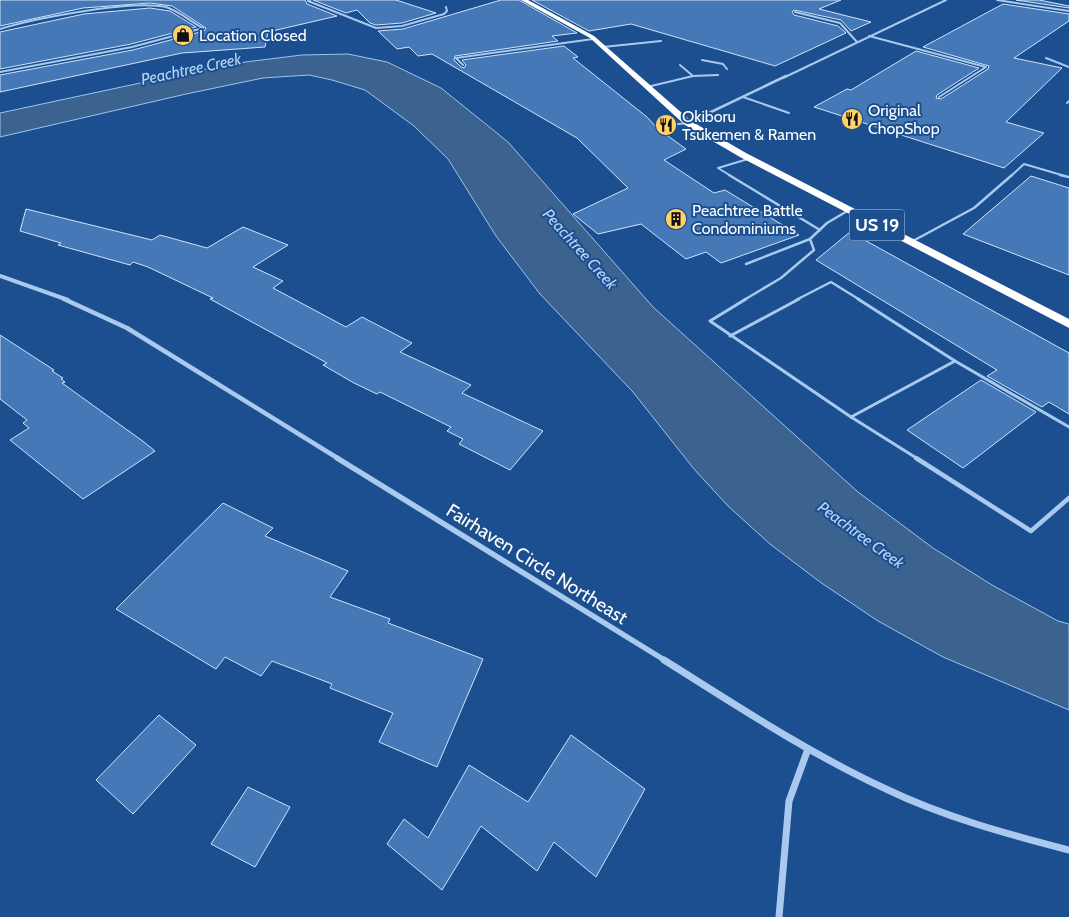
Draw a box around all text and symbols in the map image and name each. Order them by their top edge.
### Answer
shop icon: Location Closed [171,23,195,47]
place label: Location Closed [199,26,307,45]
water label: Peachtree Creek [139,49,244,89]
place label: Original ChopShop [868,101,940,138]
place label: Okiboru Tsukemen & Ramen [682,107,816,144]
restaurant icon: Original ChopShop [840,107,864,131]
restaurant icon: Okiboru Tsukemen & Ramen [654,113,678,137]
place label: Peachtree Battle Condominiums [692,201,803,238]
water label: Peachtree Creek [539,205,622,294]
building icon: Peachtree Battle Condominiums [664,207,688,231]
road number: US 19 [850,210,904,240]
water label: Peachtree Creek [814,497,909,573]
street label: Fairhaven Circle Northeast [442,499,632,630]

